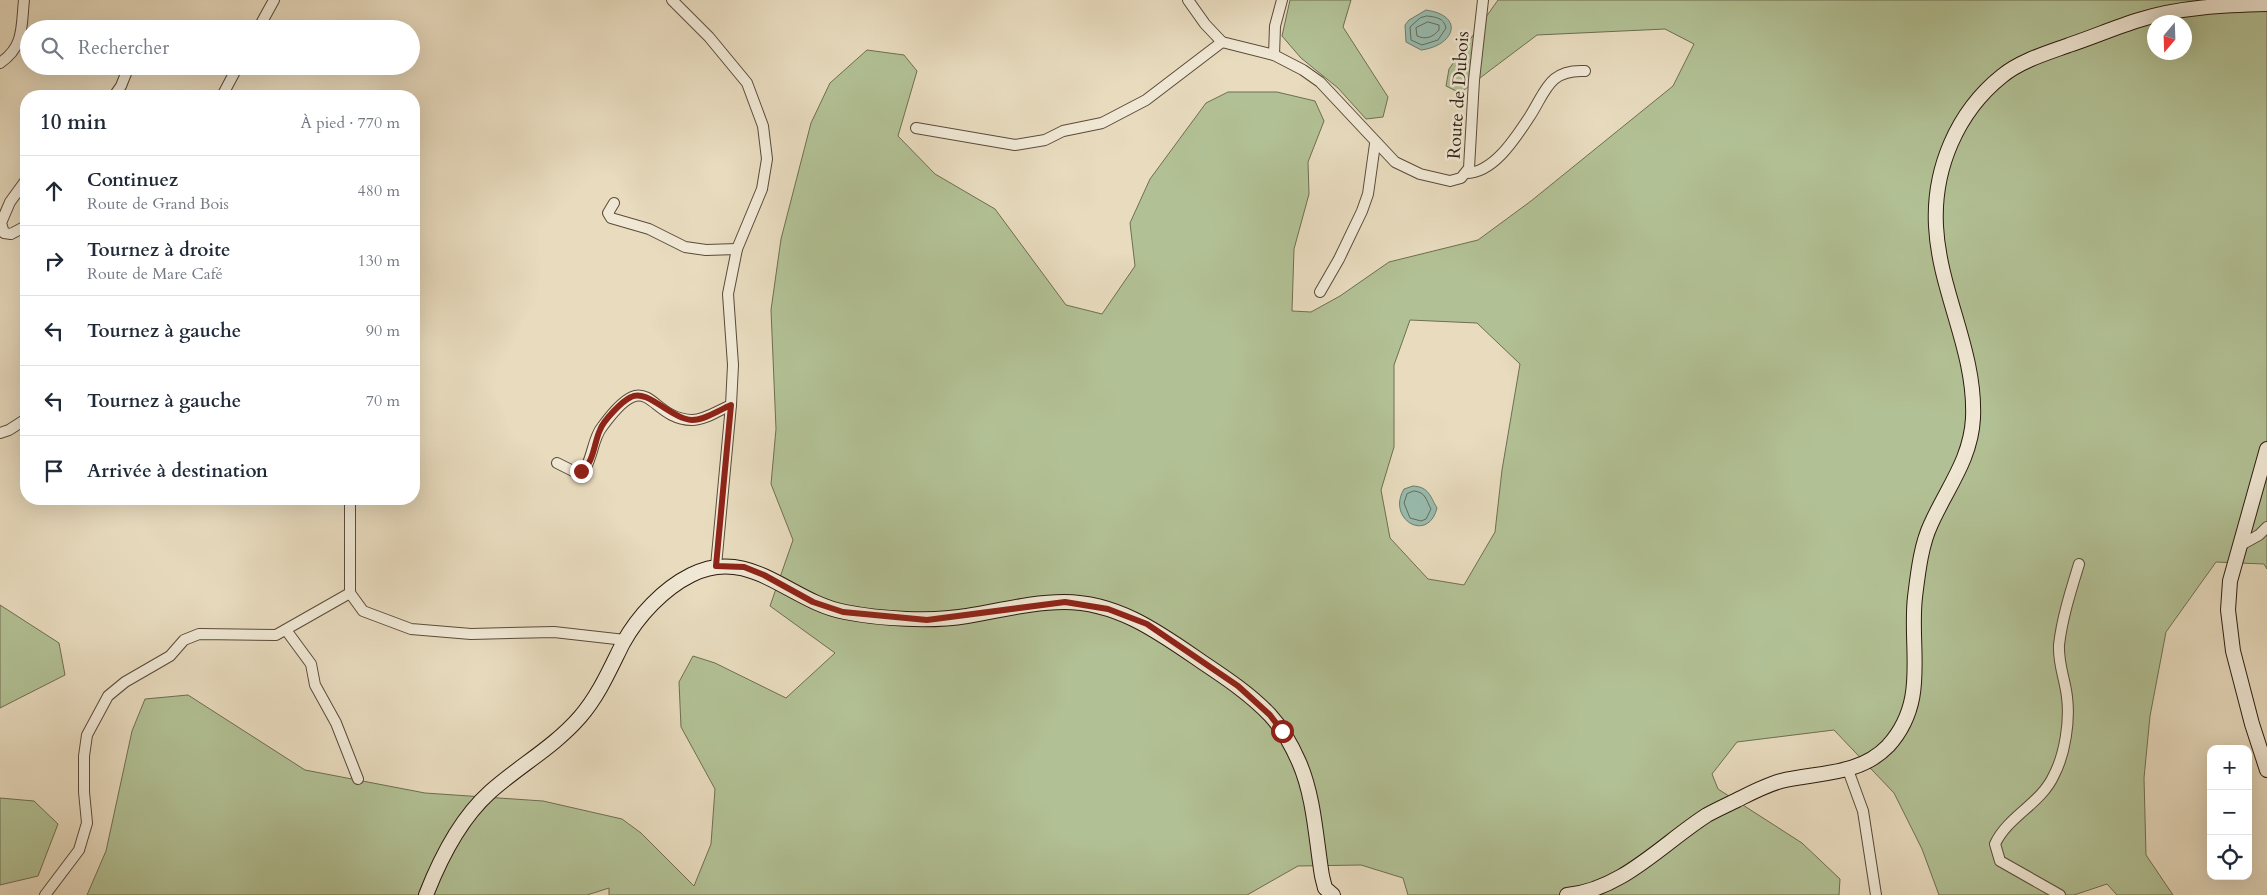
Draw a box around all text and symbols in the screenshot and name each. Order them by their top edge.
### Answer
north arrow [2147,15,2192,60]
search box [20,20,420,75]
street label: Route de Dubois [1442,30,1475,160]
icon: search [38,34,66,62]
text: Rechercher [78,35,169,61]
text: 10 min [40,108,107,137]
text: À pied · 770 m [300,112,400,134]
text: Continuez [87,167,178,193]
icon: ahead [40,177,68,205]
text: 480 m [358,180,400,202]
text: Route de Grand Bois [87,193,229,215]
text: Tournez à droite [87,237,230,263]
icon: right [40,247,68,275]
text: 130 m [358,250,400,272]
text: Route de Mare Café [87,263,223,285]
icon: left [40,317,68,345]
text: Tournez à gauche [87,318,241,344]
text: 90 m [366,320,400,342]
icon: left [40,387,68,415]
text: Tournez à gauche [87,388,241,414]
text: 70 m [366,390,400,412]
icon: arrive [40,457,68,485]
text: Arrivée à destination [87,458,268,484]
route end [570,460,593,483]
route start [1271,720,1294,743]
map controls [2207,745,2252,880]
button: + [2207,745,2252,790]
button: − [2207,790,2252,835]
button: locate [2207,835,2252,880]

